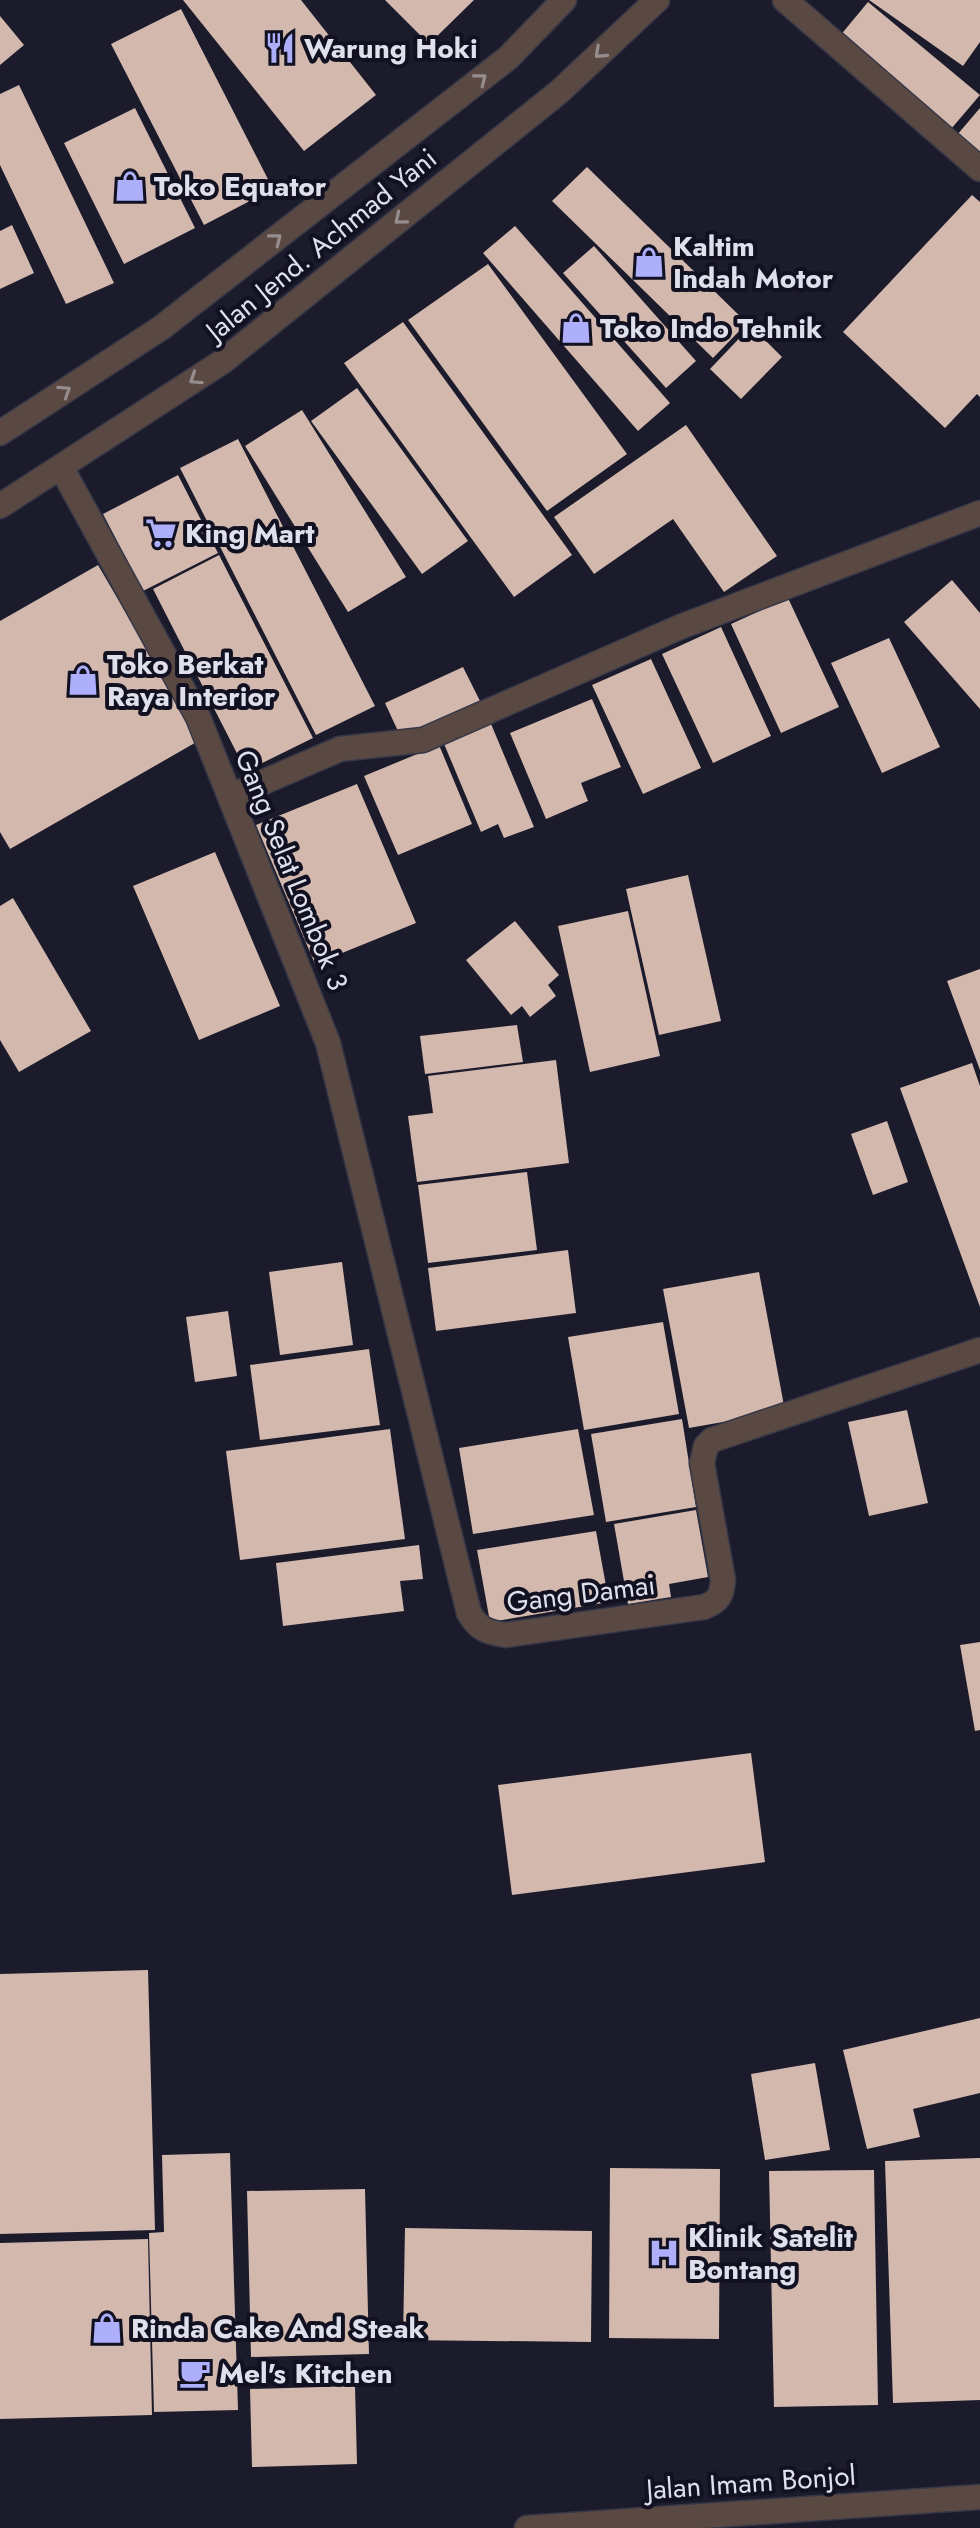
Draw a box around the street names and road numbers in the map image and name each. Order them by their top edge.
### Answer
street label: Jalan Jend. Achmad Yani [194,138,445,353]
street label: Gang Selat Lombok 3 [225,744,358,997]
street label: Gang Damai [504,1564,658,1623]
street label: Jalan Imam Bonjol [641,2455,857,2511]

